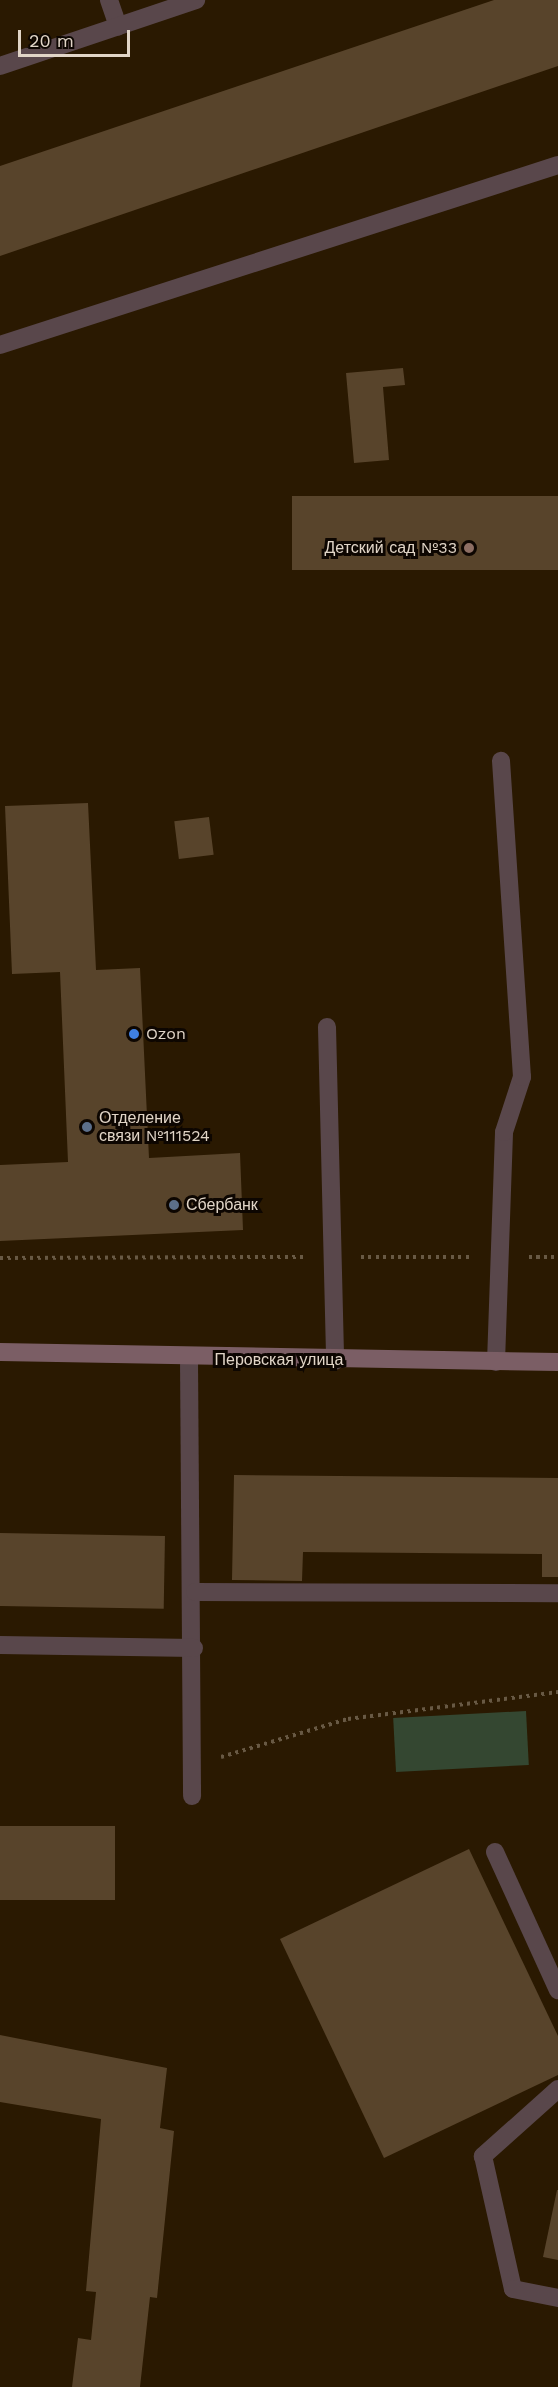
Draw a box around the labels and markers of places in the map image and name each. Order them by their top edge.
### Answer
place label: Детский сад №33 [324,538,457,558]
marker: Детский сад №33 [462,541,476,555]
place label: Ozon [146,1024,186,1044]
marker: Ozon [127,1027,141,1041]
place label: Отделение связи №111524 [99,1108,210,1146]
marker: Отделение связи №111524 [80,1120,94,1134]
place label: Сбербанк [186,1195,258,1215]
marker: Сбербанк [167,1198,181,1212]

